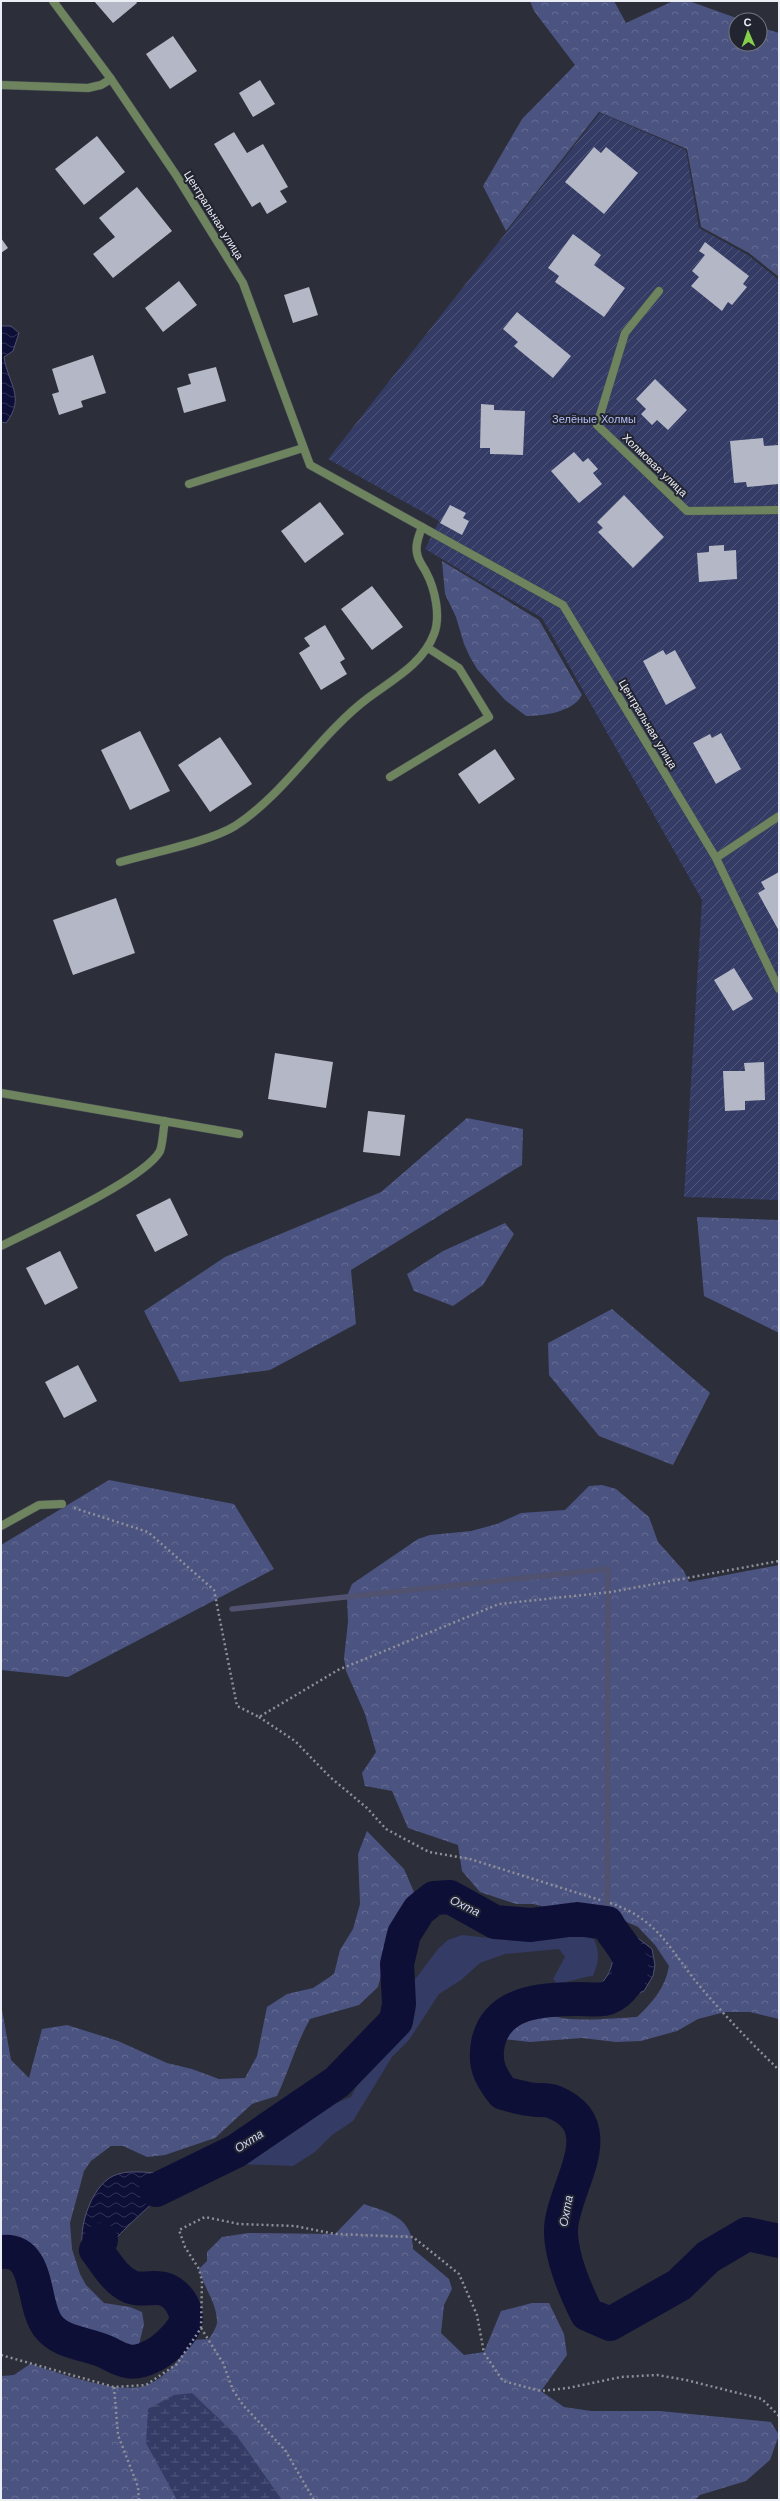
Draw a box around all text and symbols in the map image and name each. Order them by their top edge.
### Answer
north arrow [728,12,768,52]
text: С [743,16,752,29]
street label: Центральная улица [181,169,247,263]
park label: Зелёные Холмы [552,413,636,426]
street label: Холмовая улица [620,431,690,500]
street label: Центральная улица [616,677,680,772]
water label: Охта [448,1893,483,1919]
water label: Охта [232,2126,266,2155]
water label: Охта [556,2194,576,2228]

